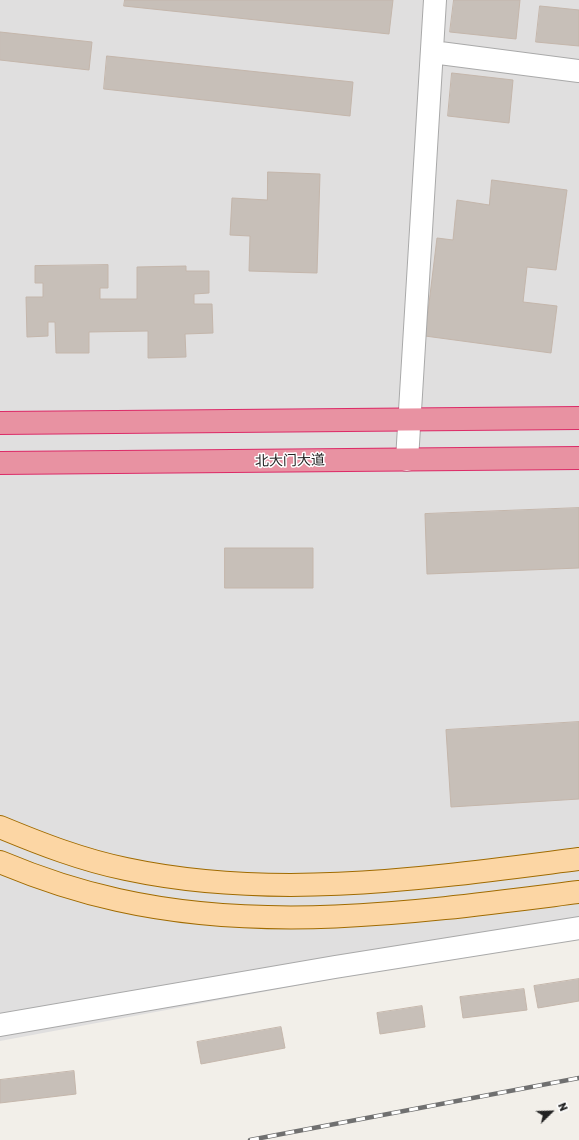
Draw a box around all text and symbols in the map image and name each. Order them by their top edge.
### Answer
street label: 北大门大道 [255,452,325,470]
north arrow [531,1092,571,1132]
text: N [555,1101,570,1113]

